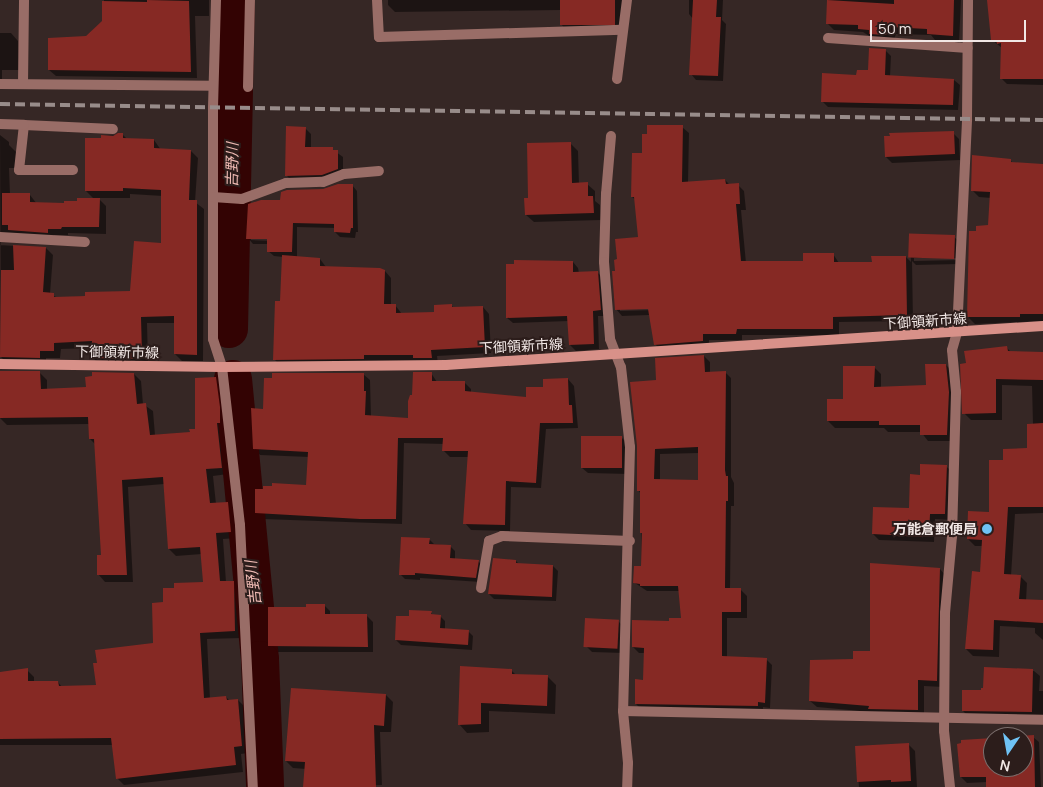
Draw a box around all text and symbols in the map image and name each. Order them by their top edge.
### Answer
scale bar [873,10,1029,42]
text: 50 m [878,18,912,39]
water label: 吉野川 [223,142,241,188]
street label: 下御領新市線 [883,310,967,332]
street label: 下御領新市線 [479,335,563,357]
street label: 下御領新市線 [75,343,159,361]
place label: 万能倉郵便局 [893,521,977,537]
marker: 万能倉郵便局 [981,523,993,535]
water label: 吉野川 [242,560,264,606]
north arrow [983,727,1033,777]
text: N [998,756,1012,777]

